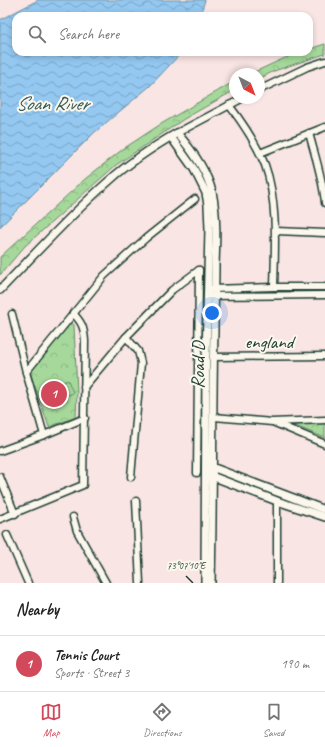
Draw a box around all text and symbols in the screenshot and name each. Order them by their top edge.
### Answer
search box [12,12,313,56]
icon: search [26,23,48,45]
text: Search here [58,25,119,44]
north arrow [229,68,265,104]
water label: Soan River [16,91,92,116]
your location [202,303,222,323]
street label: england [245,330,297,354]
street label: Road D [186,339,210,389]
pin: 1 [41,379,67,409]
text: 73°07'10"E [167,559,207,572]
text: Nearby [16,599,59,620]
text: Tennis Court [54,646,119,665]
text: 1 [26,656,32,672]
text: 190 m [281,656,309,672]
text: Sports · Street 3 [54,665,129,681]
tab: Map [40,701,62,739]
tab: Directions [143,701,182,739]
tab: Saved [263,701,285,739]

